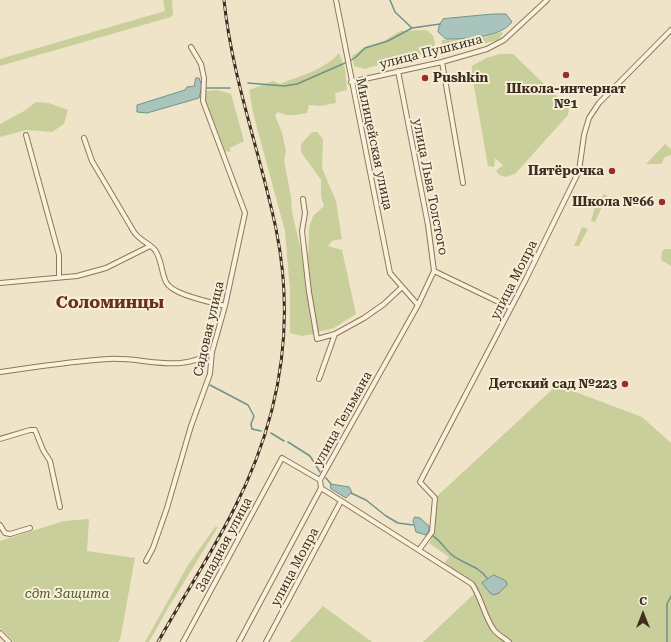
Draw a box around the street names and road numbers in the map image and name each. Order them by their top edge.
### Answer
street label: улица Пушкина [378,32,484,72]
street label: Милицейская улица [352,76,396,212]
street label: улица Льва Толстого [409,117,451,257]
street label: улица Мопра [487,238,541,322]
street label: Садовая улица [190,280,228,378]
street label: улица Тельмана [310,369,376,469]
street label: Западная улица [192,495,256,595]
street label: улица Мопра [268,525,322,609]

